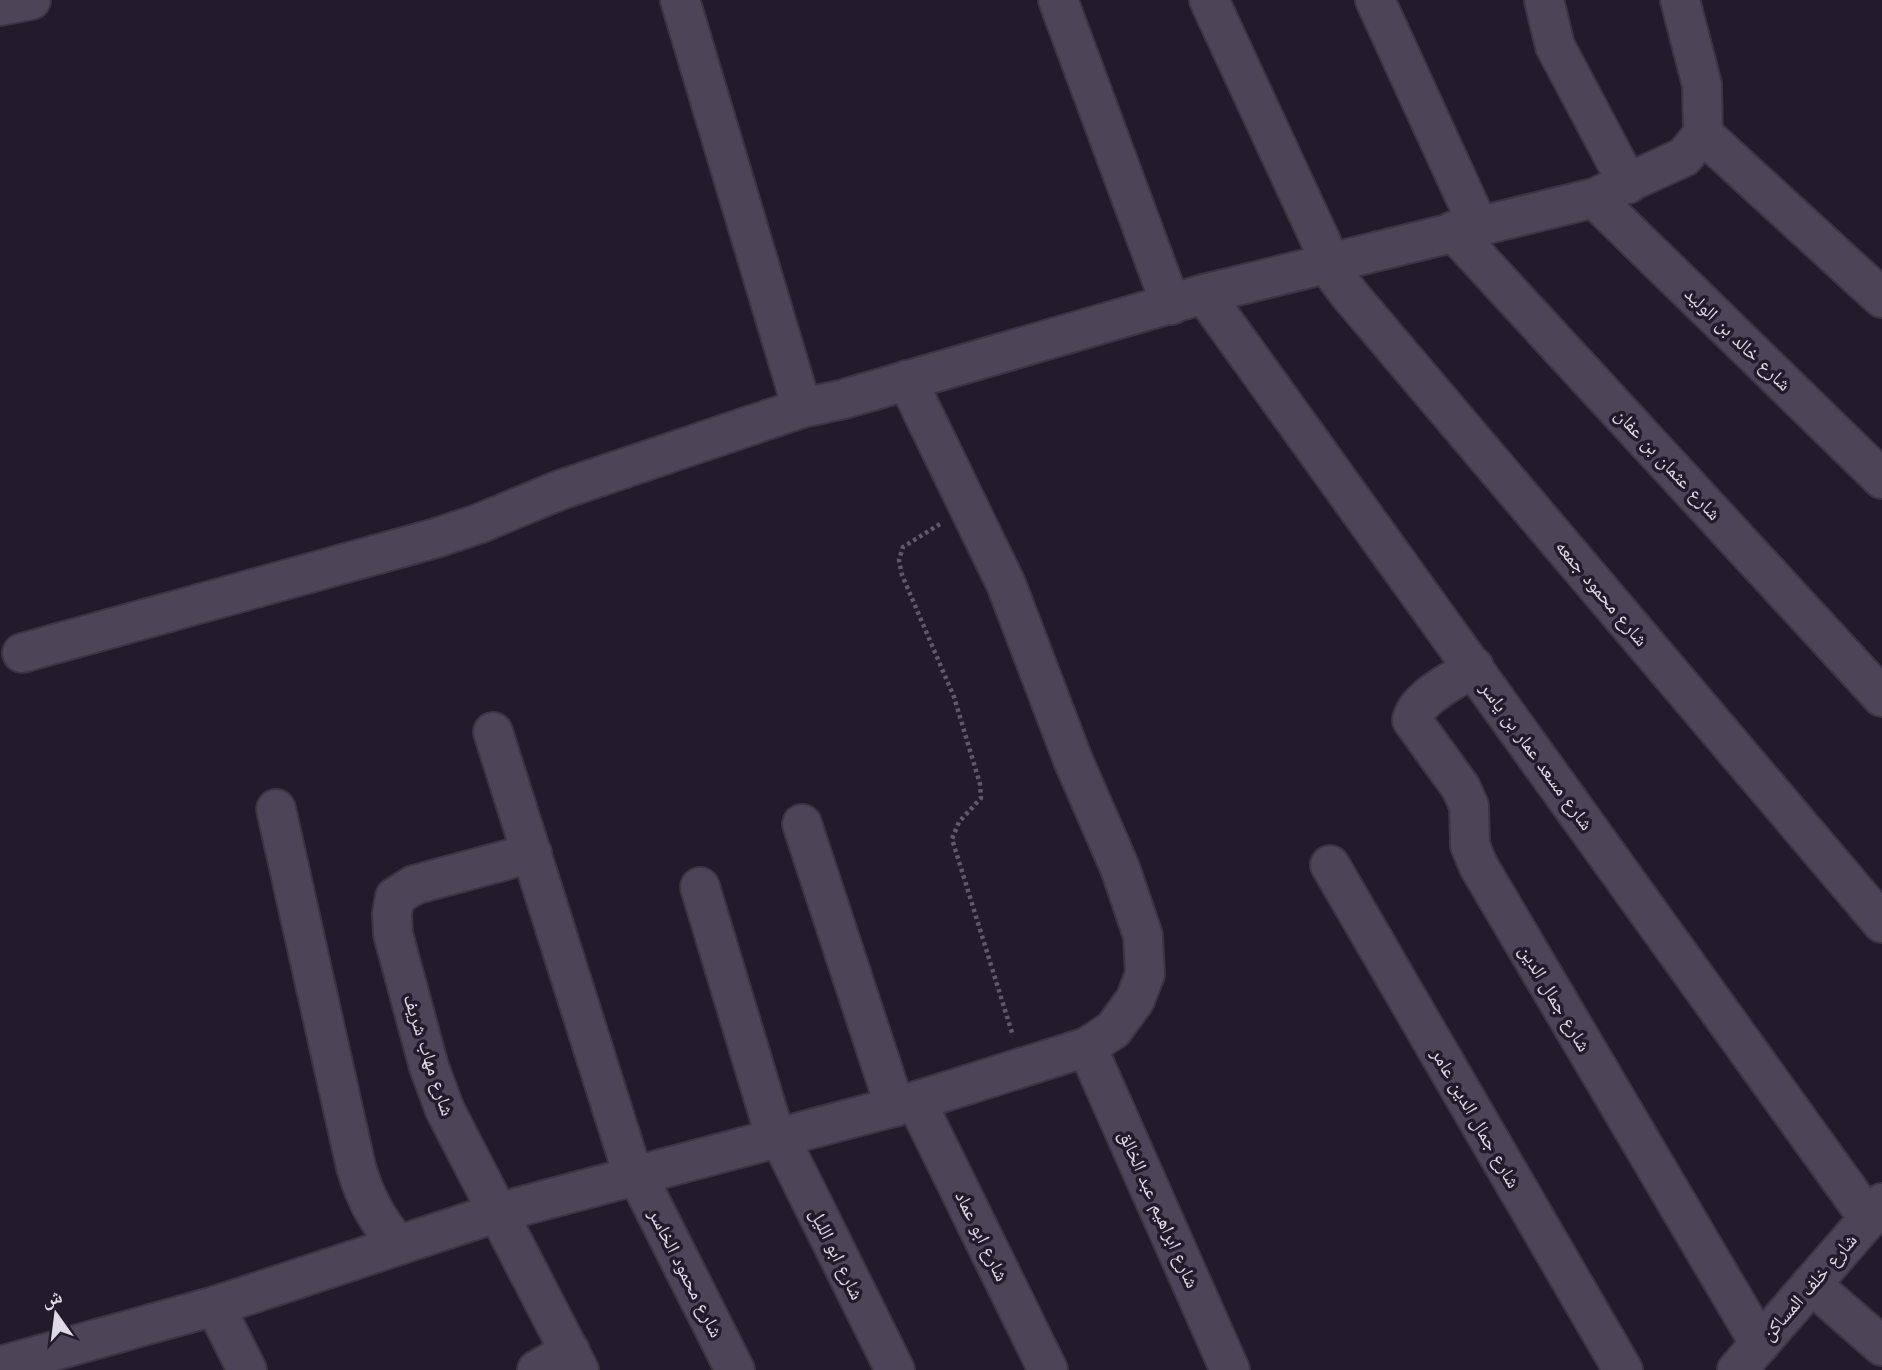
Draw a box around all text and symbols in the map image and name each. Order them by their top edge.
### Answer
street label: شارع خالد بن الوليد [1680,282,1796,396]
street label: شارع عثمان بن عفان [1610,403,1726,525]
street label: شارع محمود جمعه [1551,535,1653,651]
street label: شارع مسعد عمار بن ياسر [1475,677,1598,835]
street label: شارع جمال الدين [1514,941,1596,1055]
street label: شارع مهاب شريف [398,991,460,1119]
street label: شارع جمال الدين عامر [1426,1043,1525,1192]
street label: شارع ابراهيم عبد الخالق [1113,1126,1204,1292]
street label: شارع ابو عماد [950,1187,1014,1285]
street label: شارع محمود الخاسر [643,1204,728,1341]
street label: شارع ابو الليل [805,1204,869,1304]
street label: شارع خلف المساكن [1756,1229,1862,1345]
north arrow [21,1279,91,1349]
text: ش [39,1284,65,1312]

